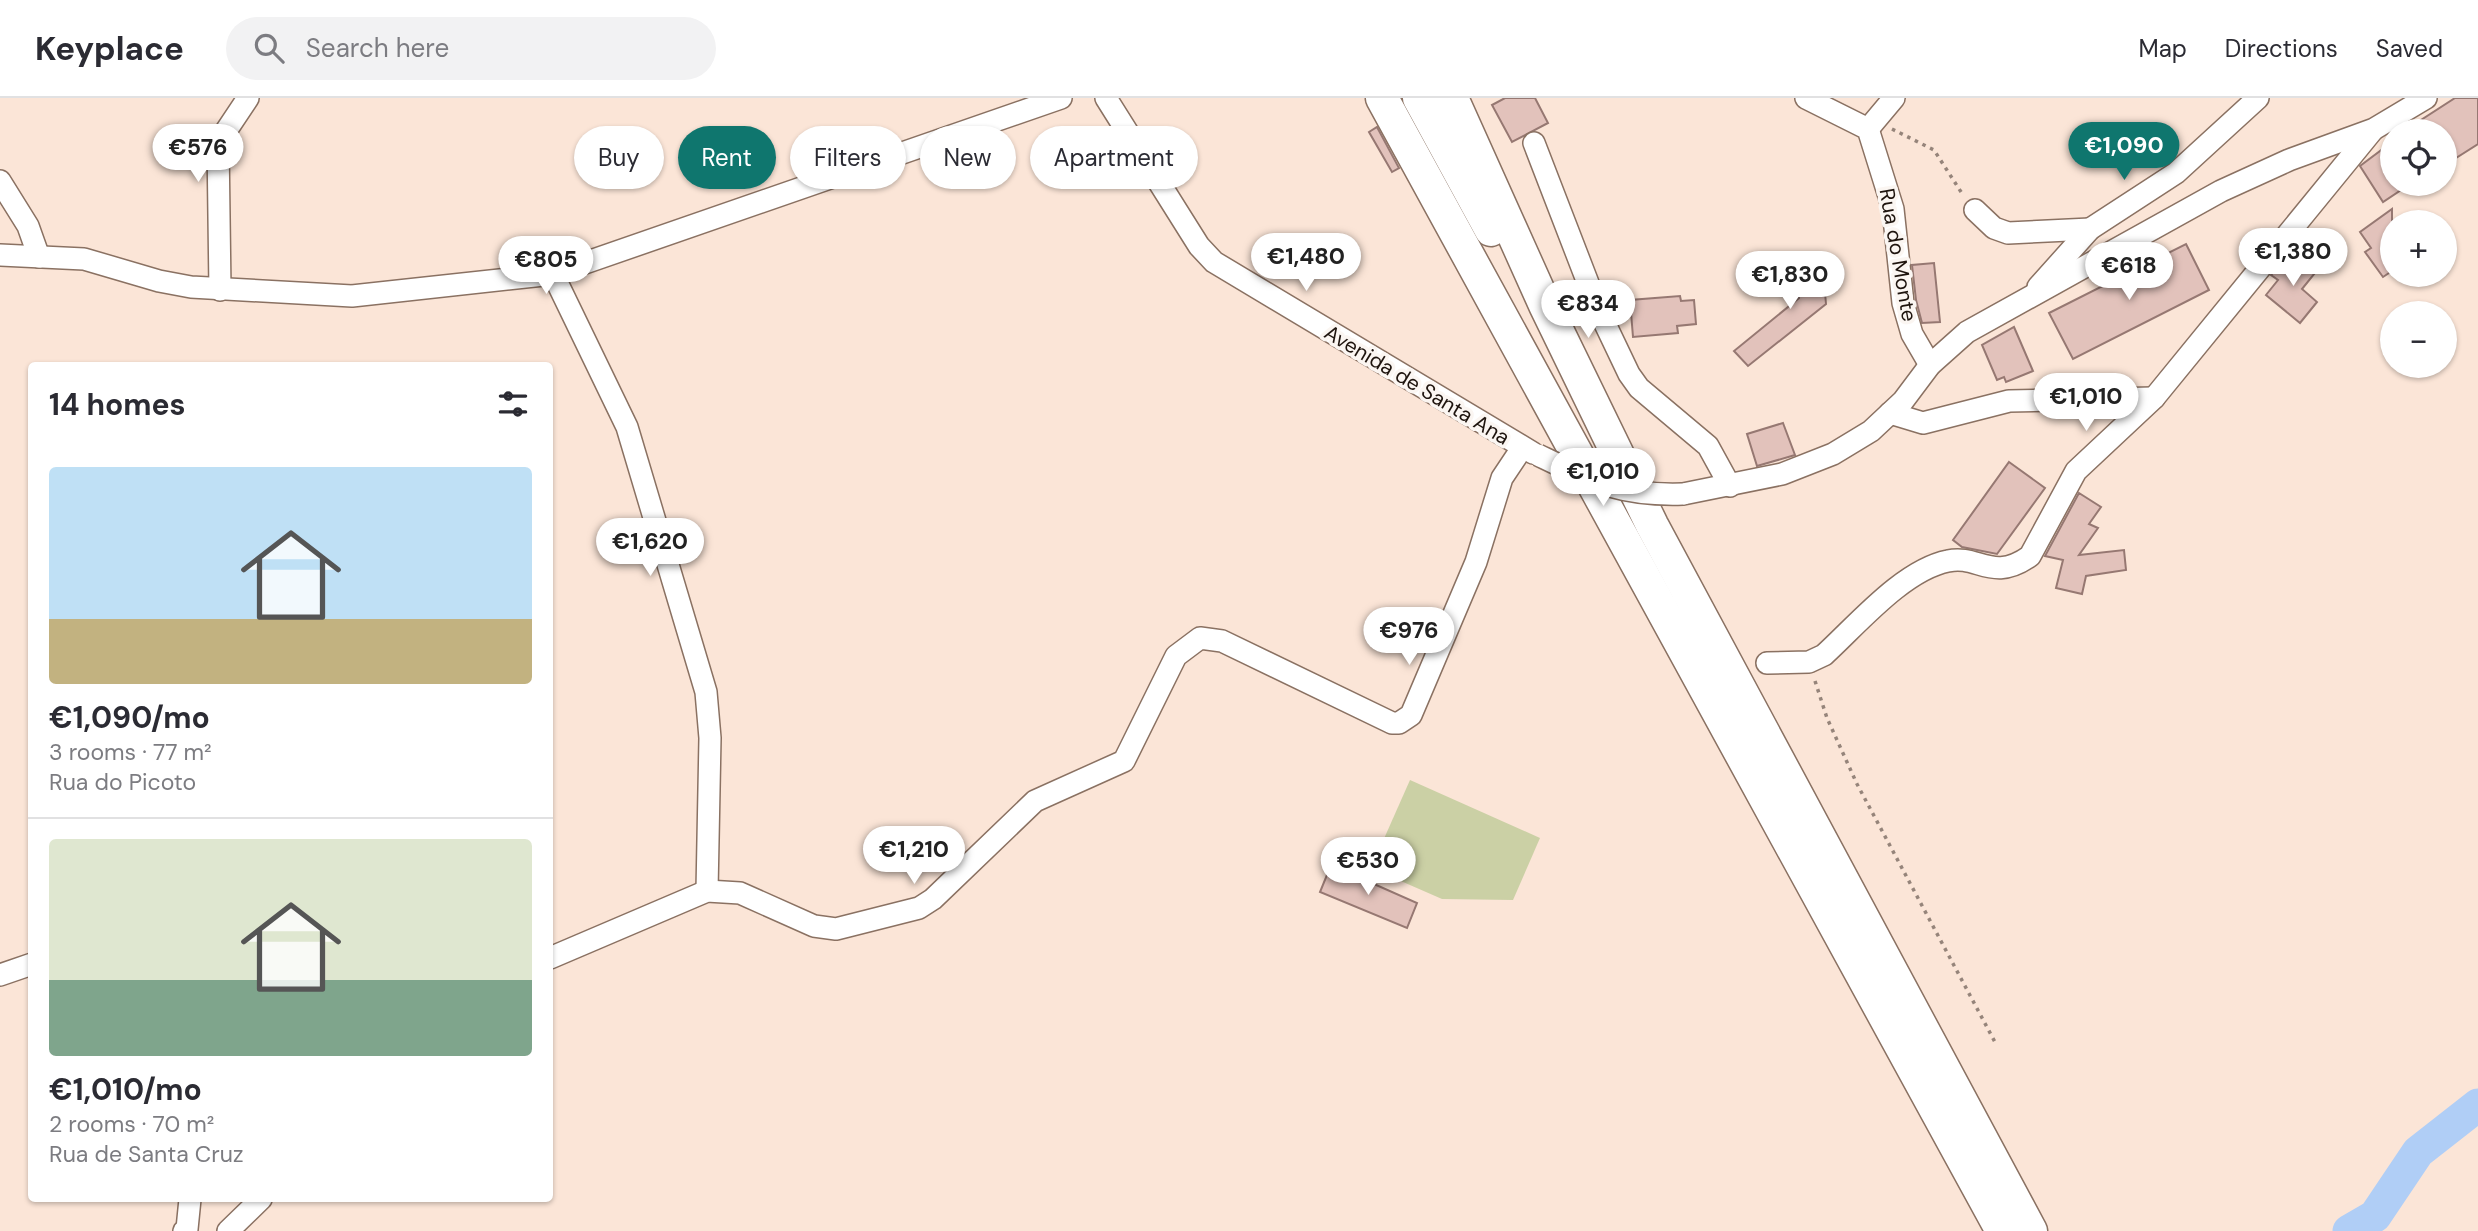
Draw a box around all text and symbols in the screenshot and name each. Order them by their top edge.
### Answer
search box [226,17,716,80]
text: Keyplace [35,27,184,70]
icon: search [250,29,288,67]
text: Search here [306,31,449,65]
text: Map [2139,33,2187,64]
text: Directions [2225,33,2338,64]
text: Saved [2376,33,2443,64]
map controls [2380,119,2457,378]
button: locate [2380,119,2457,196]
pin: €1,090 [2067,122,2181,182]
pin: €576 [157,125,239,184]
chip: Buy [574,126,664,189]
chip: Rent [678,126,776,189]
chip: Filters [790,126,906,189]
chip: New [920,126,1016,189]
chip: Apartment [1030,126,1198,189]
text: €1,090 [2084,130,2164,160]
text: €576 [169,132,228,162]
street label: Rua do Monte [1873,186,1923,324]
button: + [2380,210,2457,287]
pin: €1,380 [2236,228,2350,288]
pin: €1,480 [1249,234,1363,293]
pin: €805 [505,236,587,296]
text: €1,380 [2255,236,2331,266]
text: €1,480 [1267,241,1345,271]
pin: €618 [2088,242,2170,302]
text: €805 [514,244,578,274]
text: €618 [2101,250,2157,280]
pin: €1,830 [1733,252,1847,311]
text: €1,830 [1752,259,1828,289]
pin: €834 [1547,280,1629,340]
text: €834 [1557,288,1619,318]
button: − [2380,301,2457,378]
street label: Avenida de Santa Ana [1319,319,1515,451]
pin: €1,010 [2029,374,2143,433]
text: €1,010 [2050,381,2122,411]
text: 14 homes [49,385,186,424]
icon: filters [494,385,532,423]
pin: €1,010 [1546,448,1660,508]
text: €1,010 [1567,456,1639,486]
icon: home [228,512,354,638]
pin: €1,620 [593,518,707,578]
text: €1,620 [612,526,688,556]
pin: €976 [1368,608,1450,667]
text: €976 [1379,615,1439,645]
text: €1,090/mo [49,698,210,737]
text: 3 rooms · 77 m² [49,737,212,767]
text: Rua do Picoto [49,767,196,797]
pin: €1,210 [857,826,971,886]
text: €1,210 [879,834,949,864]
pin: €530 [1327,838,1409,897]
text: €530 [1337,845,1399,875]
icon: home [228,884,354,1010]
text: €1,010/mo [49,1070,202,1109]
text: 2 rooms · 70 m² [49,1109,214,1139]
text: Rua de Santa Cruz [49,1139,244,1169]

